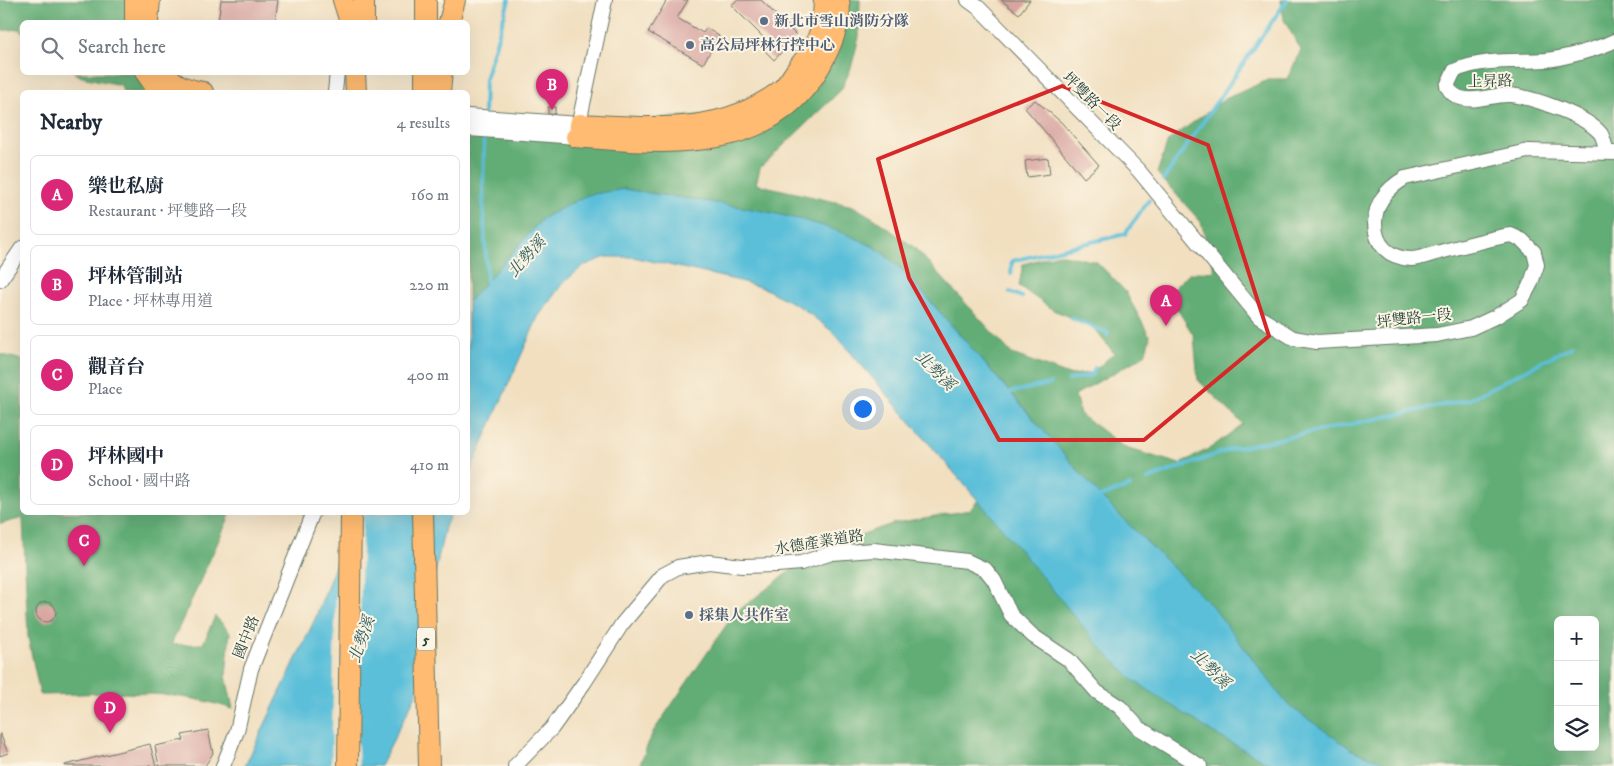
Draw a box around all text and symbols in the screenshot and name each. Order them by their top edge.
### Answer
place label: 新北市雪山消防分隊 [774,12,909,31]
marker: 新北市雪山消防分隊 [758,15,770,27]
search box [20,20,470,75]
icon: search [38,34,66,62]
text: Search here [78,36,166,59]
place label: 高公局坪林行控中心 [700,36,835,55]
marker: 高公局坪林行控中心 [684,39,696,51]
street label: 坪雙路一段 [1058,68,1125,135]
pin: B [536,69,568,110]
street label: 上昇路 [1467,72,1513,91]
text: Nearby [40,110,102,136]
text: 4 results [397,113,450,133]
text: 樂也私廚 [88,175,164,198]
text: A [52,185,62,205]
text: 160 m [411,185,449,205]
text: Restaurant · 坪雙路一段 [88,201,247,221]
water label: 北勢溪 [503,231,552,281]
text: 坪林管制站 [88,265,183,288]
text: B [52,275,62,295]
text: 220 m [409,275,449,295]
pin: A [1150,285,1182,326]
text: Place · 坪林專用道 [88,291,213,311]
street label: 坪雙路一段 [1376,305,1452,332]
water label: 北勢溪 [911,347,961,396]
text: 觀音台 [88,356,145,379]
text: C [52,365,62,385]
text: 400 m [407,365,449,385]
text: Place [88,379,122,399]
your location [850,396,876,422]
text: 坪林國中 [88,445,164,468]
text: D [51,455,63,475]
text: 410 m [410,455,449,475]
text: School · 國中路 [88,471,191,491]
pin: C [68,525,100,566]
street label: 水德產業道路 [773,526,865,559]
place label: 採集人共作室 [699,606,789,625]
marker: 採集人共作室 [683,609,695,621]
water label: 北勢溪 [345,611,380,665]
street label: 國中路 [229,613,264,662]
map controls [1554,616,1599,751]
button: + [1554,616,1599,661]
road number: 5 [417,628,435,650]
water label: 北勢溪 [1186,645,1236,694]
button: − [1554,661,1599,706]
pin: D [94,692,126,733]
button: layers [1554,706,1599,751]

